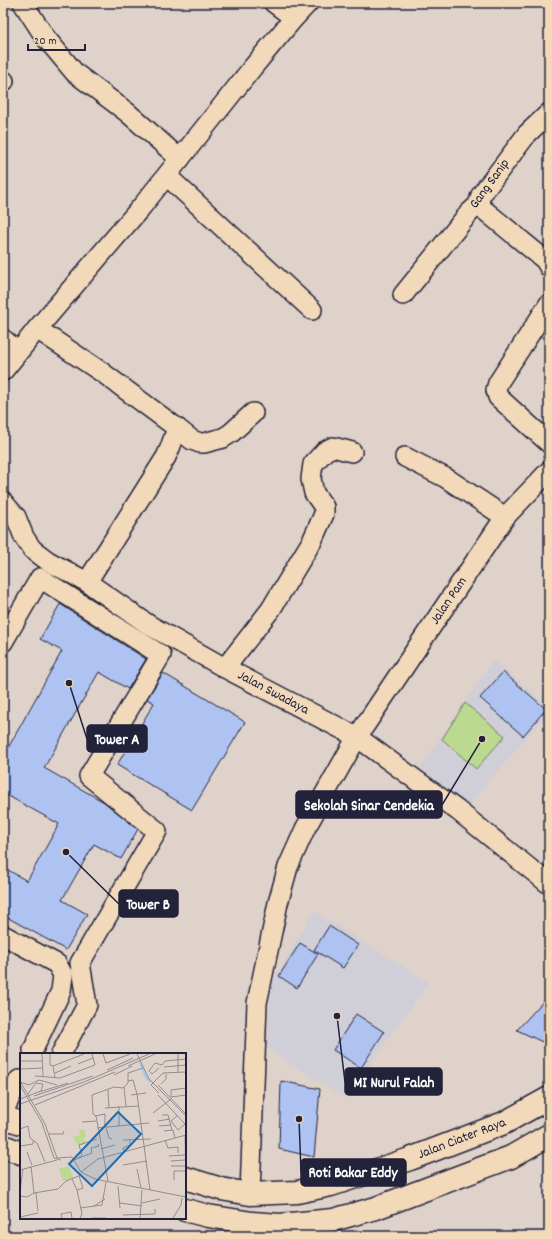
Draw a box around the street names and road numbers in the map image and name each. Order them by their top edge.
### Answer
street label: Gang Sanip [465,155,515,213]
street label: Jalan Pam [426,573,472,629]
street label: Jalan Swadaya [234,666,313,720]
street label: Jalan Ciater Raya [415,1113,509,1165]

